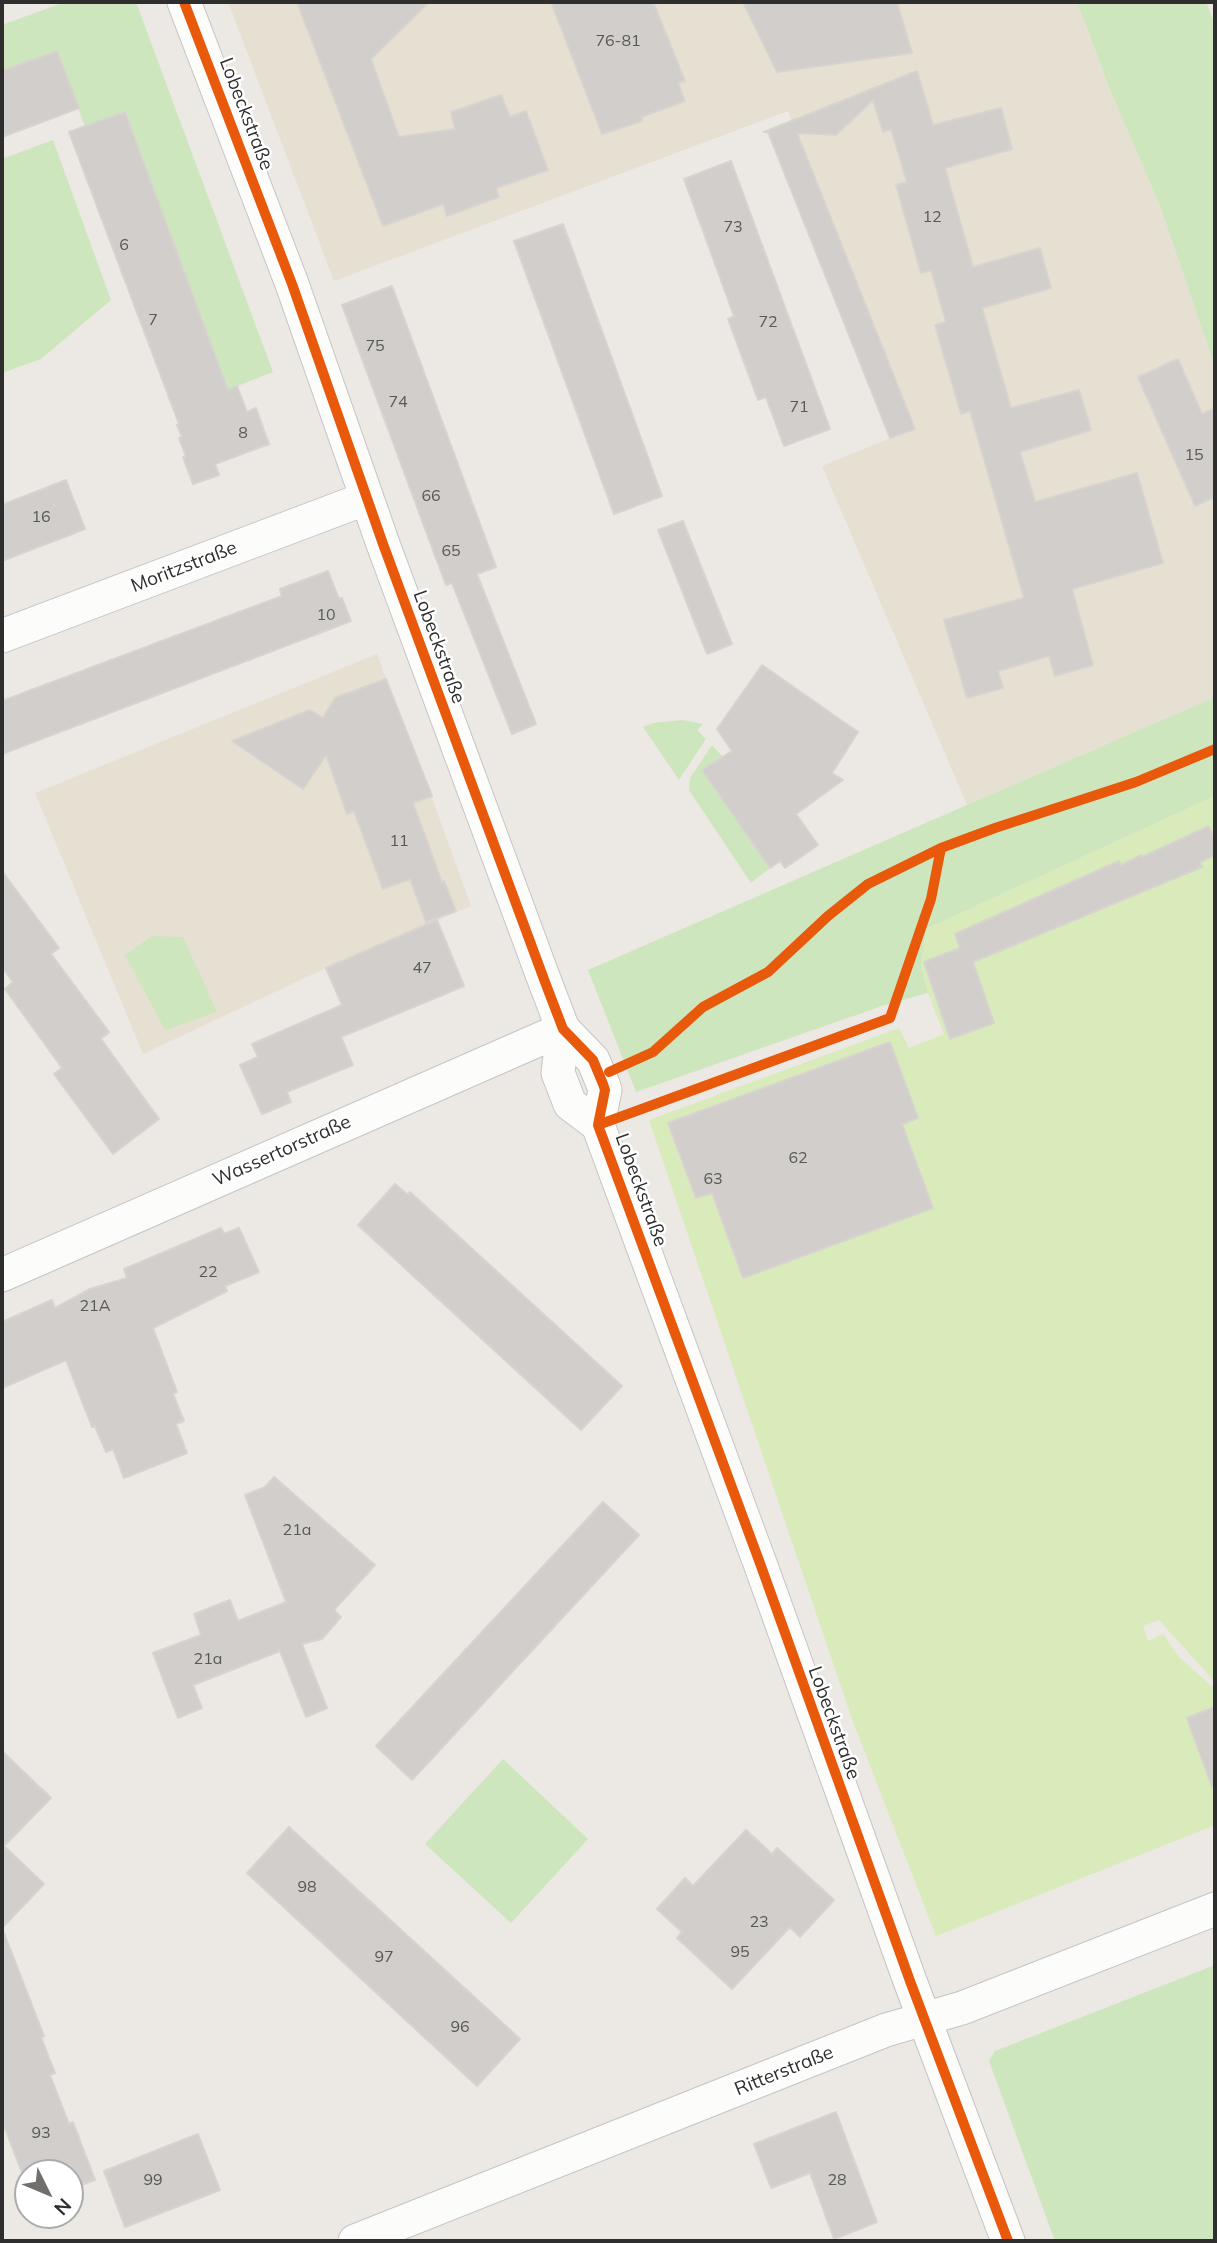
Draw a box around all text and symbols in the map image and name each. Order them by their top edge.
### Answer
house number: 76-81 [595,31,641,51]
street label: Lobeckstraße [214,55,278,173]
house number: 12 [922,207,942,227]
house number: 73 [723,217,743,237]
house number: 6 [119,235,129,255]
house number: 7 [148,310,158,330]
house number: 72 [758,312,778,332]
house number: 75 [365,336,385,356]
house number: 74 [388,392,408,412]
house number: 71 [789,397,809,417]
house number: 8 [238,423,248,443]
house number: 15 [1184,445,1204,465]
house number: 66 [421,486,441,506]
house number: 16 [31,507,51,527]
street label: Moritzstraße [128,536,240,598]
house number: 65 [441,541,461,561]
street label: Lobeckstraße [408,587,470,707]
house number: 10 [316,605,336,625]
house number: 11 [389,831,409,851]
house number: 47 [412,958,432,978]
street label: Wassertorstraße [209,1110,355,1192]
street label: Lobeckstraße [610,1130,672,1250]
house number: 62 [788,1148,808,1168]
house number: 63 [703,1169,723,1189]
house number: 22 [198,1262,218,1282]
house number: 21A [80,1296,110,1316]
house number: 21a [283,1520,311,1540]
house number: 21a [194,1649,222,1669]
street label: Lobeckstraße [803,1663,865,1783]
house number: 98 [297,1877,317,1897]
house number: 23 [749,1912,769,1932]
house number: 95 [730,1942,750,1962]
house number: 97 [374,1947,394,1967]
house number: 96 [450,2017,470,2037]
street label: Ritterstraße [731,2041,837,2101]
house number: 93 [31,2123,51,2143]
north arrow [14,2159,84,2229]
house number: 99 [143,2170,163,2190]
house number: 28 [827,2170,847,2190]
text: N [49,2194,77,2220]

